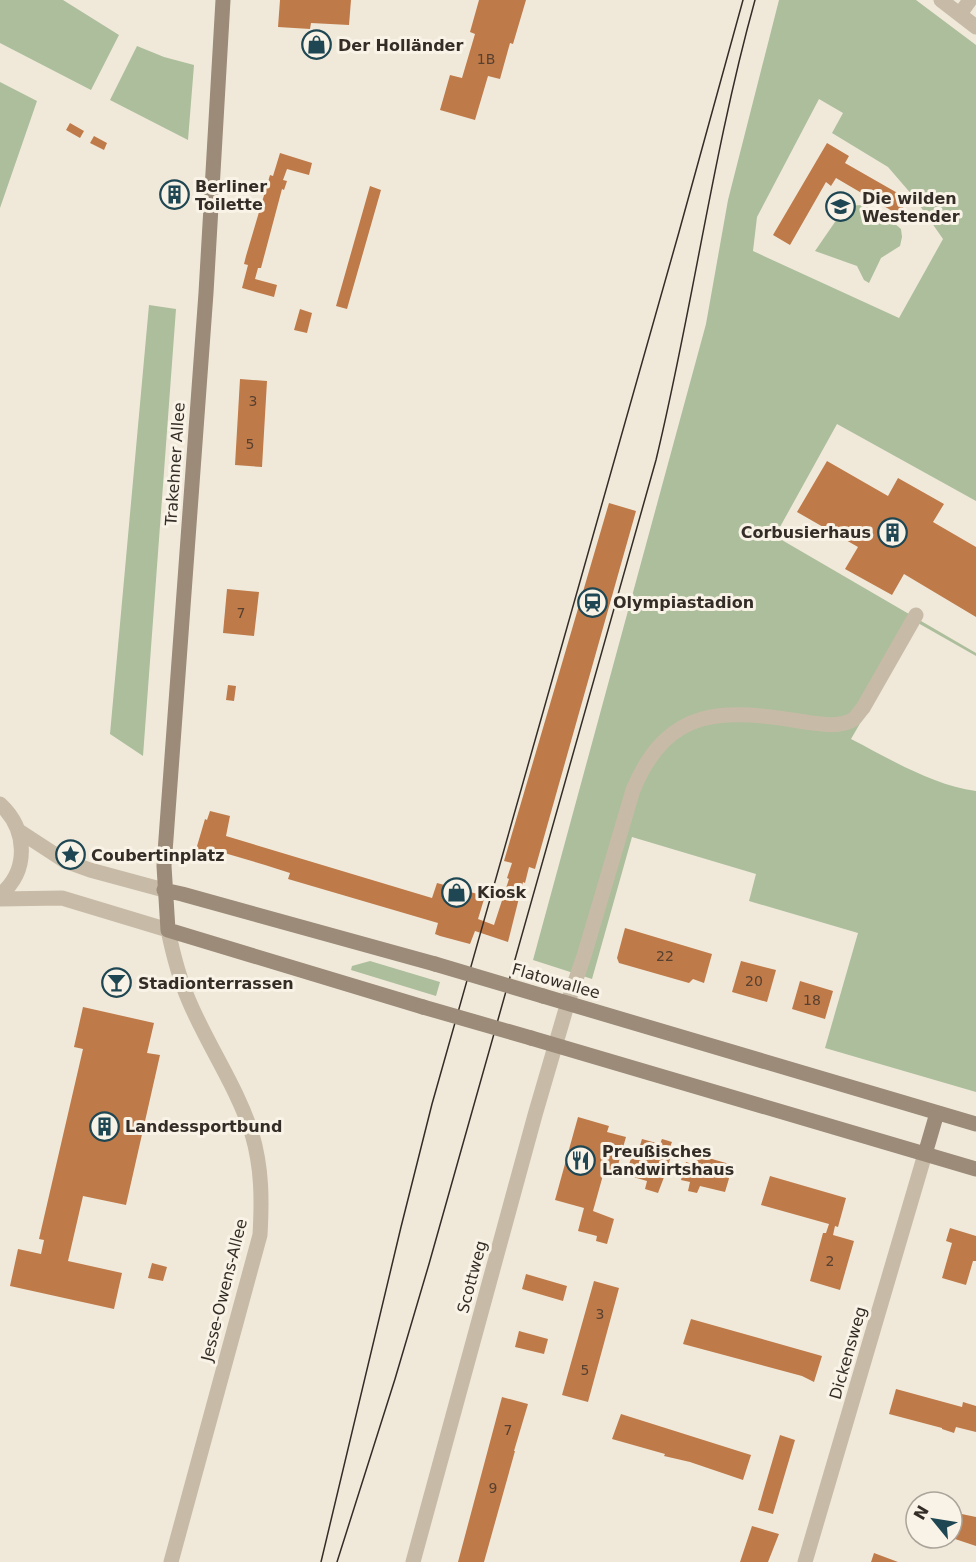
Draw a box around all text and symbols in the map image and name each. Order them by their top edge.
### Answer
shop icon: Der Holländer [301,29,333,61]
place label: Der Holländer [338,36,463,55]
house number: 1B [477,51,495,67]
place label: Berliner Toilette [195,177,267,214]
building icon: Berliner Toilette [158,179,190,211]
place label: Die wilden Westender [862,189,960,226]
school or university icon: Die wilden Westender [825,191,857,223]
house number: 3 [249,393,257,409]
street label: Trakehner Allee [161,402,189,527]
house number: 5 [246,436,254,452]
building icon: Corbusierhaus [876,516,908,548]
place label: Corbusierhaus [741,523,871,542]
station icon: Olympiastadion [576,586,608,618]
place label: Olympiastadion [613,593,754,612]
house number: 7 [237,605,245,621]
place icon: Coubertinplatz [54,839,86,871]
place label: Coubertinplatz [91,846,225,865]
shop icon: Kiosk [440,876,472,908]
place label: Kiosk [477,883,526,902]
house number: 22 [656,948,674,964]
street label: Flatowallee [510,959,602,1003]
bar icon: Stadionterrassen [101,967,133,999]
house number: 20 [745,973,763,989]
place label: Stadionterrassen [138,974,294,993]
house number: 18 [803,992,821,1008]
building icon: Landessportbund [88,1110,120,1142]
place label: Landessportbund [125,1117,282,1136]
place label: Preußisches Landwirtshaus [602,1142,734,1179]
restaurant icon: Preußisches Landwirtshaus [565,1144,597,1176]
street label: Jesse-Owens-Allee [197,1217,251,1364]
street label: Scottweg [453,1239,491,1315]
house number: 2 [826,1253,834,1269]
street label: Dickensweg [826,1304,870,1402]
house number: 3 [596,1306,604,1322]
house number: 5 [581,1362,589,1378]
house number: 7 [504,1422,512,1438]
house number: 9 [489,1480,497,1496]
north arrow [904,1490,964,1550]
text: N [910,1502,933,1523]

